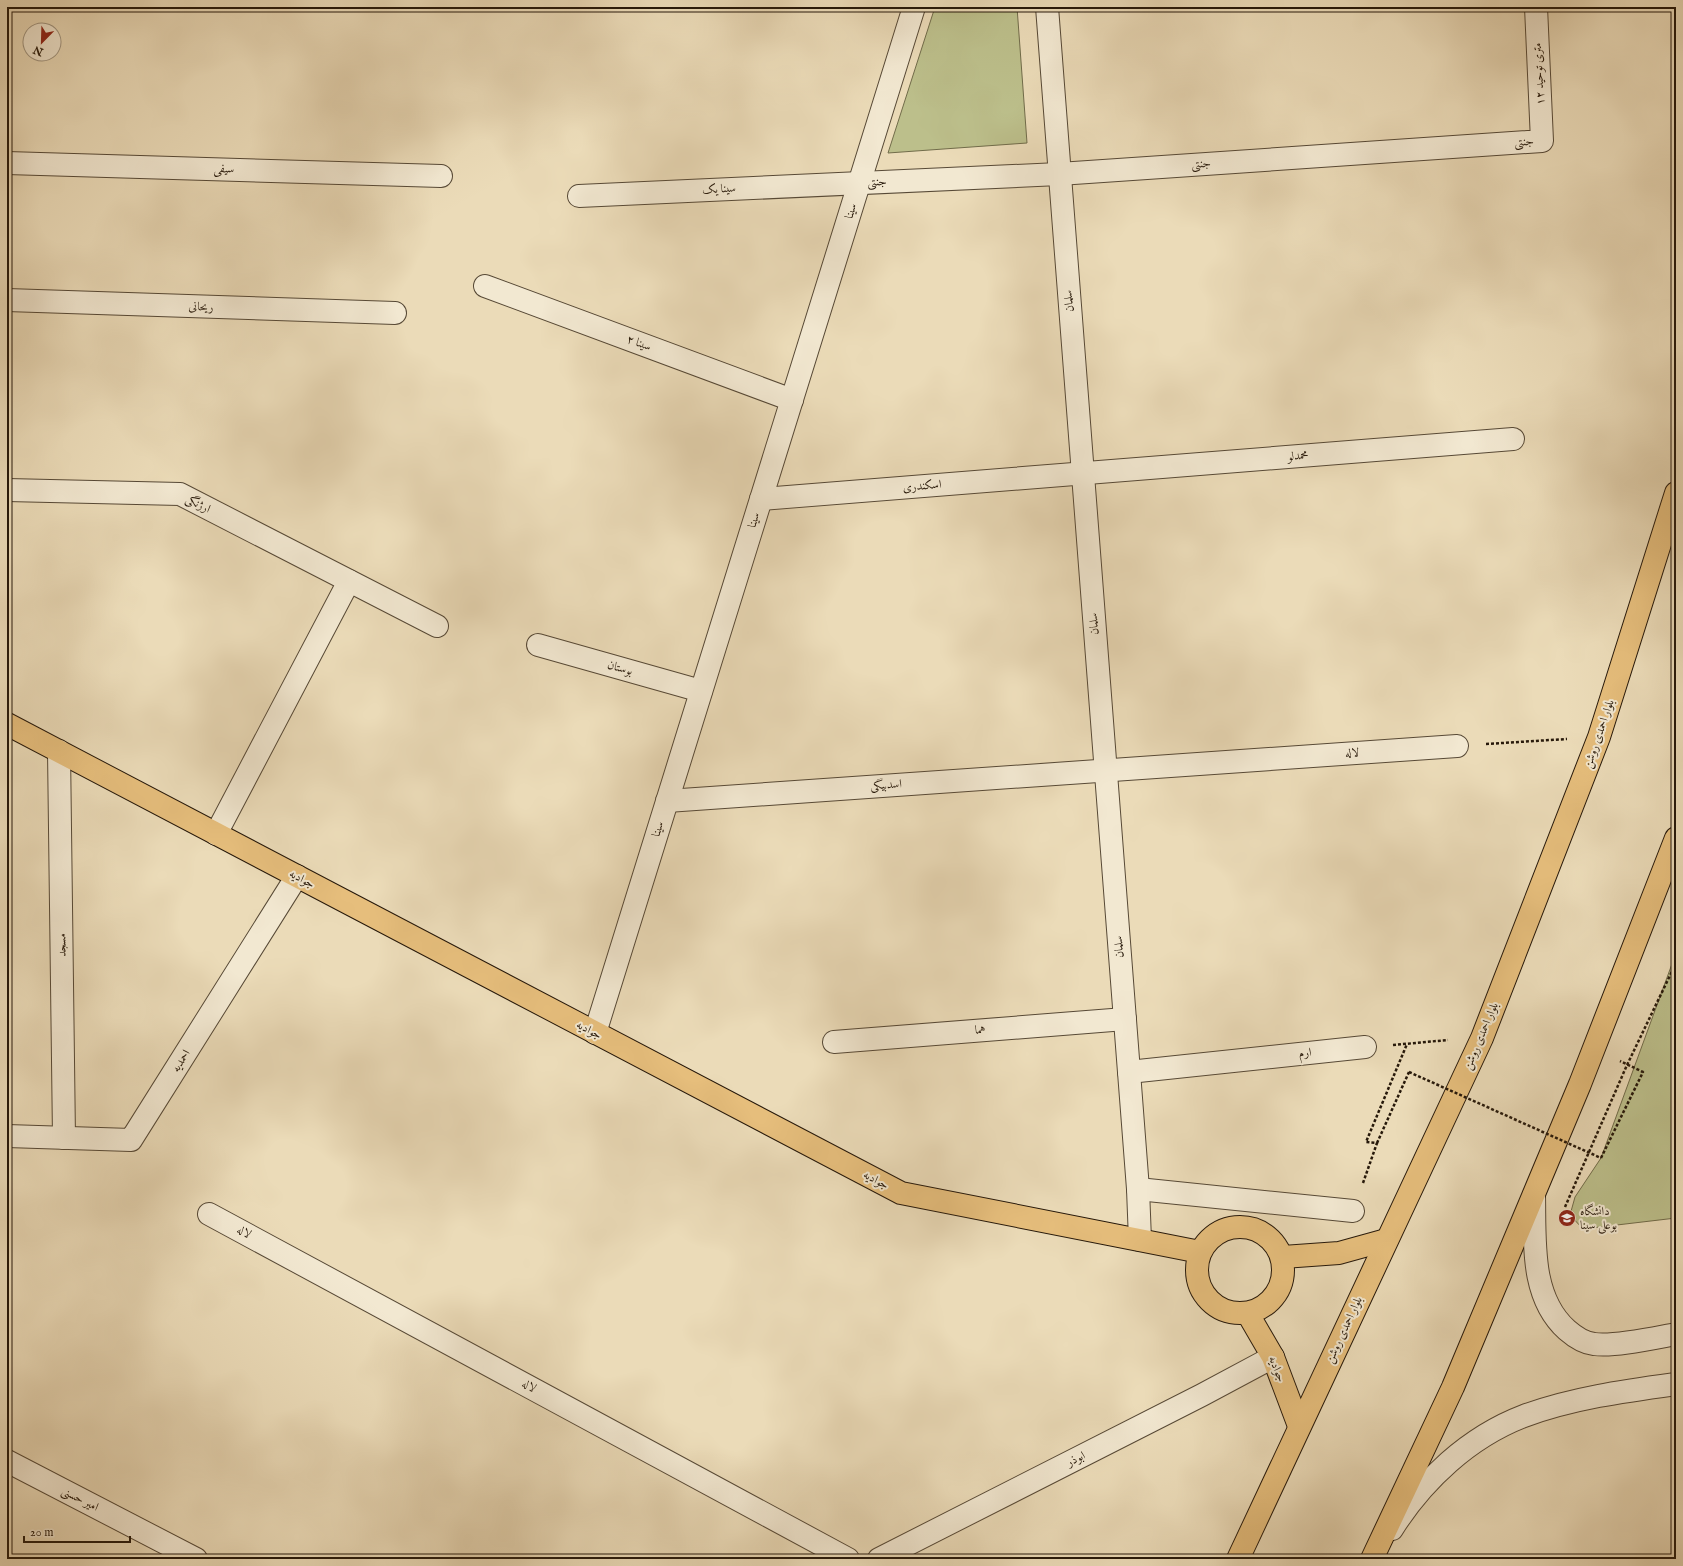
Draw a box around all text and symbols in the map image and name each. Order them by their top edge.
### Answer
north arrow [22,22,62,62]
text: N [31,42,47,59]
street label: ۱۲ متری توحید [1530,42,1548,106]
street label: جنتی [1514,134,1534,151]
street label: جنتی [1191,156,1211,173]
street label: سیفی [213,161,235,178]
street label: جنتی [867,174,887,191]
street label: سینا یک [702,181,737,197]
street label: سینا [842,201,860,221]
street label: سلمان [1061,289,1077,313]
street label: ریحانی [188,299,214,315]
street label: سینا ۲ [625,332,654,354]
street label: محمدلو [1286,448,1309,464]
street label: اسکندری [902,477,942,495]
street label: ارژنگی [183,491,213,518]
street label: سینا [745,510,763,530]
street label: سلمان [1086,612,1102,636]
street label: بوستان [606,657,634,679]
street label: بلوار احمدی روشن [1580,698,1619,771]
street label: لاله [1344,745,1360,761]
street label: اسدبیگی [870,776,903,795]
street label: سینا [649,819,667,839]
street label: جوادیه [287,866,317,892]
street label: مسجد [54,933,70,957]
street label: سلمان [1111,935,1127,959]
street label: بلوار احمدی روشن [1460,1000,1503,1072]
street label: جوادیه [574,1017,604,1043]
street label: هما [974,1022,986,1038]
street label: ارم [1298,1045,1313,1064]
street label: احمدیه [168,1047,194,1075]
street label: جوادیه [861,1167,891,1193]
place label: دانشگاه بوعلی سینا [1580,1203,1617,1234]
school or university icon: دانشگاه بوعلی سینا [1557,1208,1577,1228]
street label: لاله [234,1222,254,1242]
street label: بلوار احمدی روشن [1322,1294,1367,1366]
street label: جوادیه [1265,1354,1289,1384]
street label: لاله [519,1376,539,1396]
street label: ابوذر [1063,1448,1088,1470]
street label: امیر حسنی [58,1483,102,1516]
scale bar [24,1518,130,1544]
text: 20 m [30,1525,53,1540]

